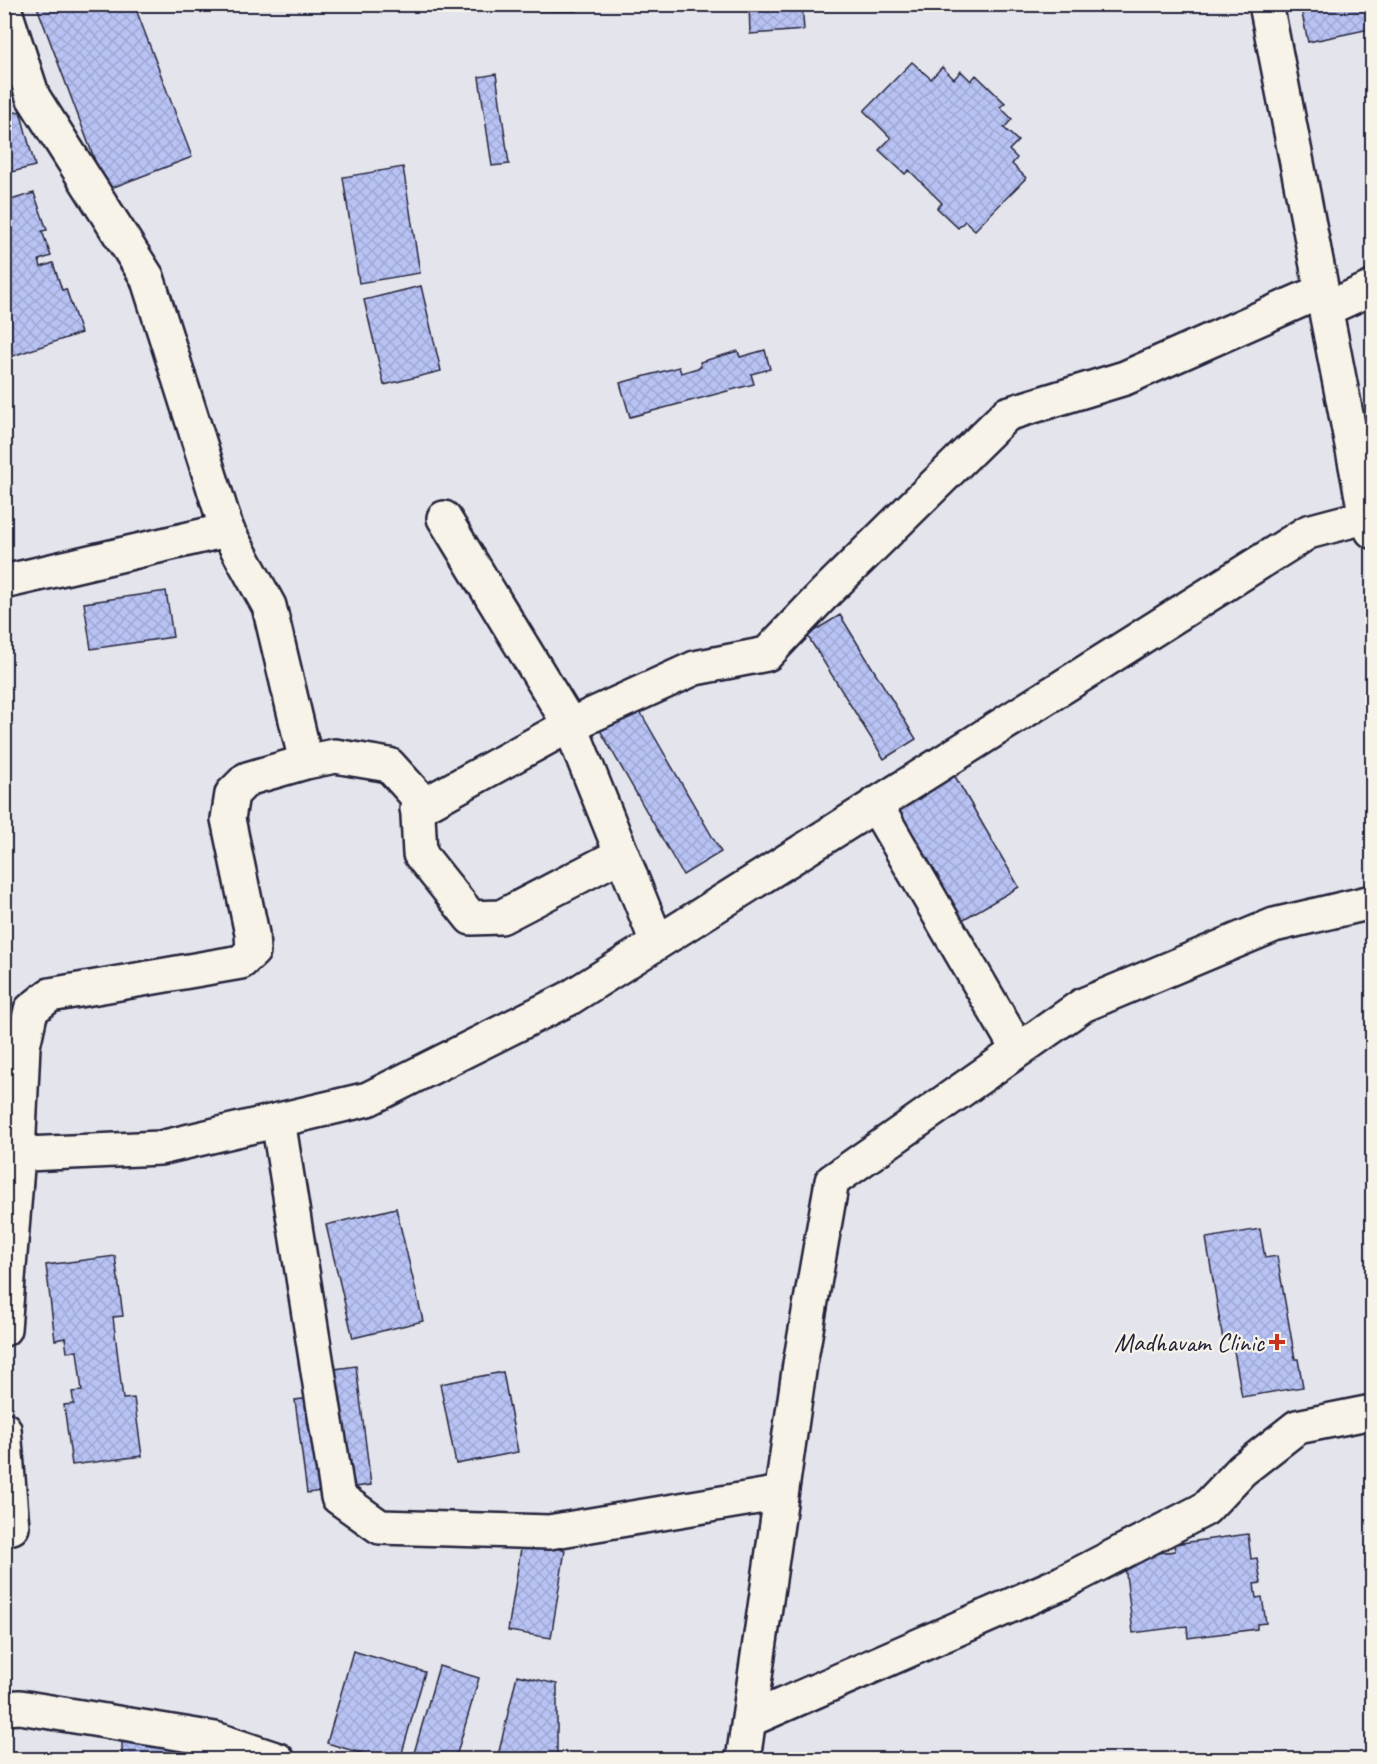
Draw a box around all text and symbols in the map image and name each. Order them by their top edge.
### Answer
place label: Madhavam Clinic [1114,1326,1266,1359]
marker: Madhavam Clinic [1268,1333,1286,1351]

